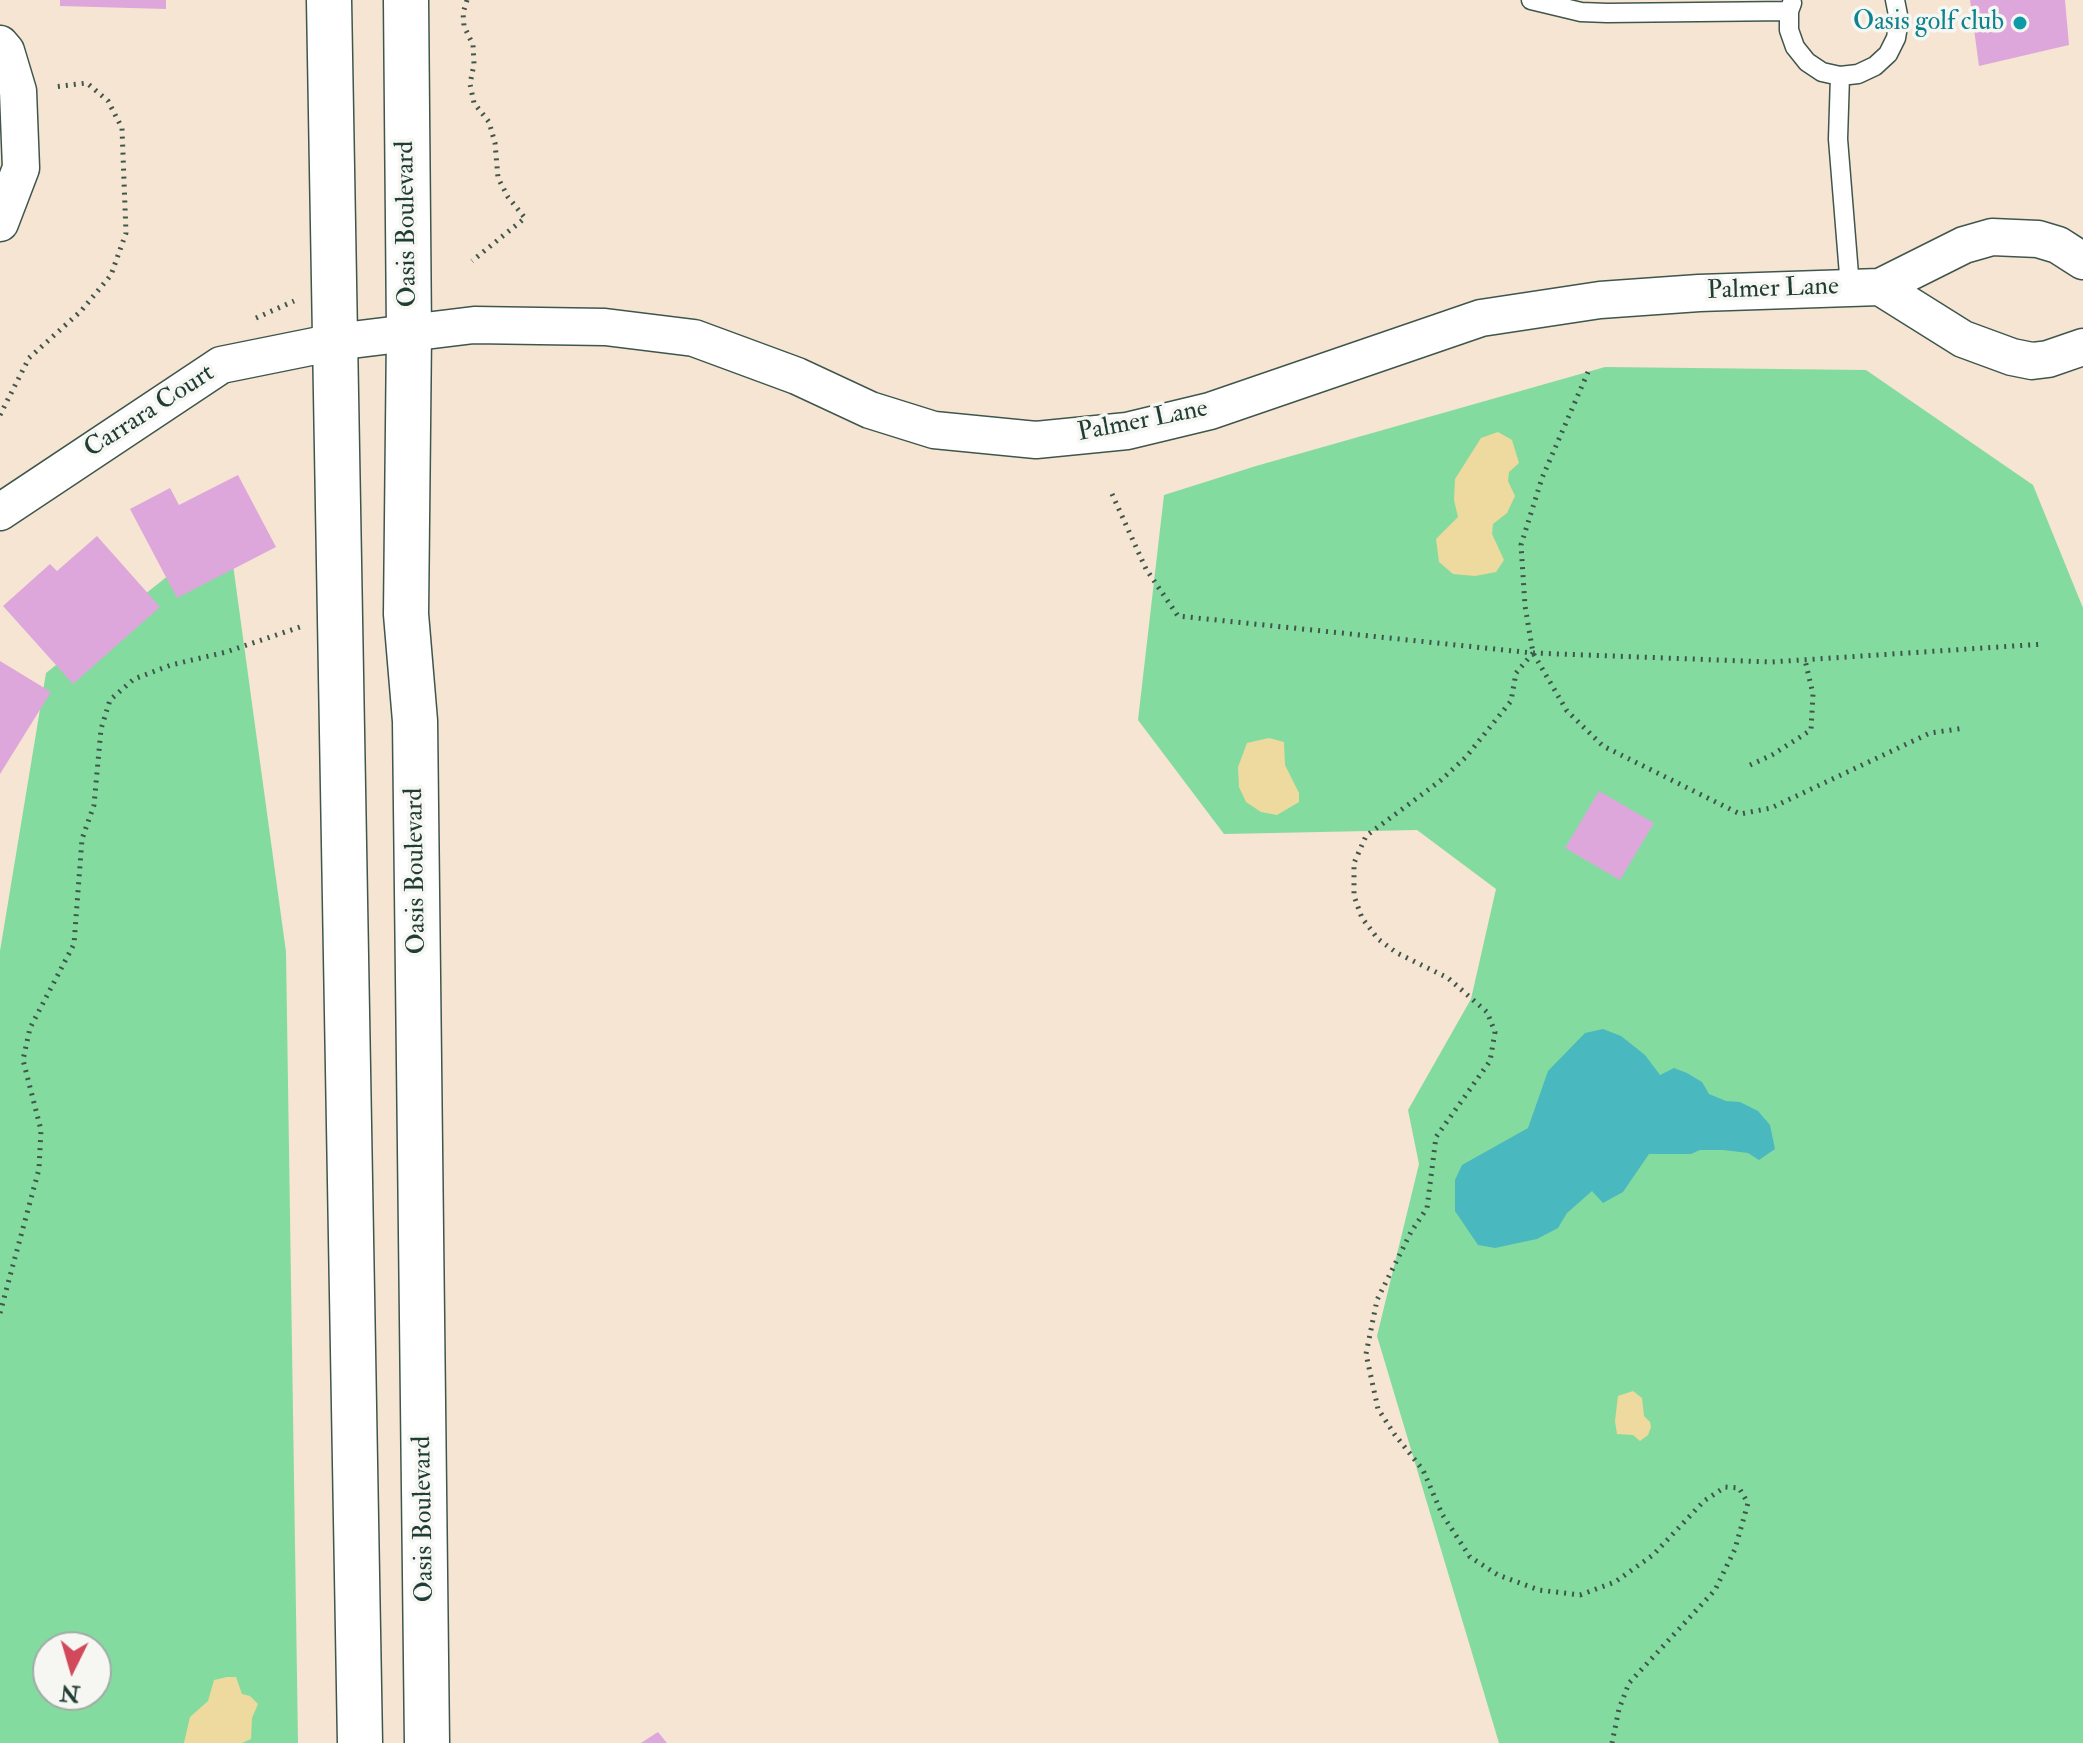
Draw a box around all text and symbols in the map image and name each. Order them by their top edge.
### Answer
place label: Oasis golf club [1853,7,2004,39]
marker: Oasis golf club [2011,14,2029,32]
street label: Oasis Boulevard [391,140,425,308]
street label: Palmer Lane [1707,272,1839,308]
street label: Carrara Court [79,358,221,466]
street label: Palmer Lane [1075,394,1211,450]
street label: Oasis Boulevard [400,787,434,955]
street label: Oasis Boulevard [408,1435,442,1603]
north arrow [32,1631,112,1711]
text: N [59,1678,81,1708]

